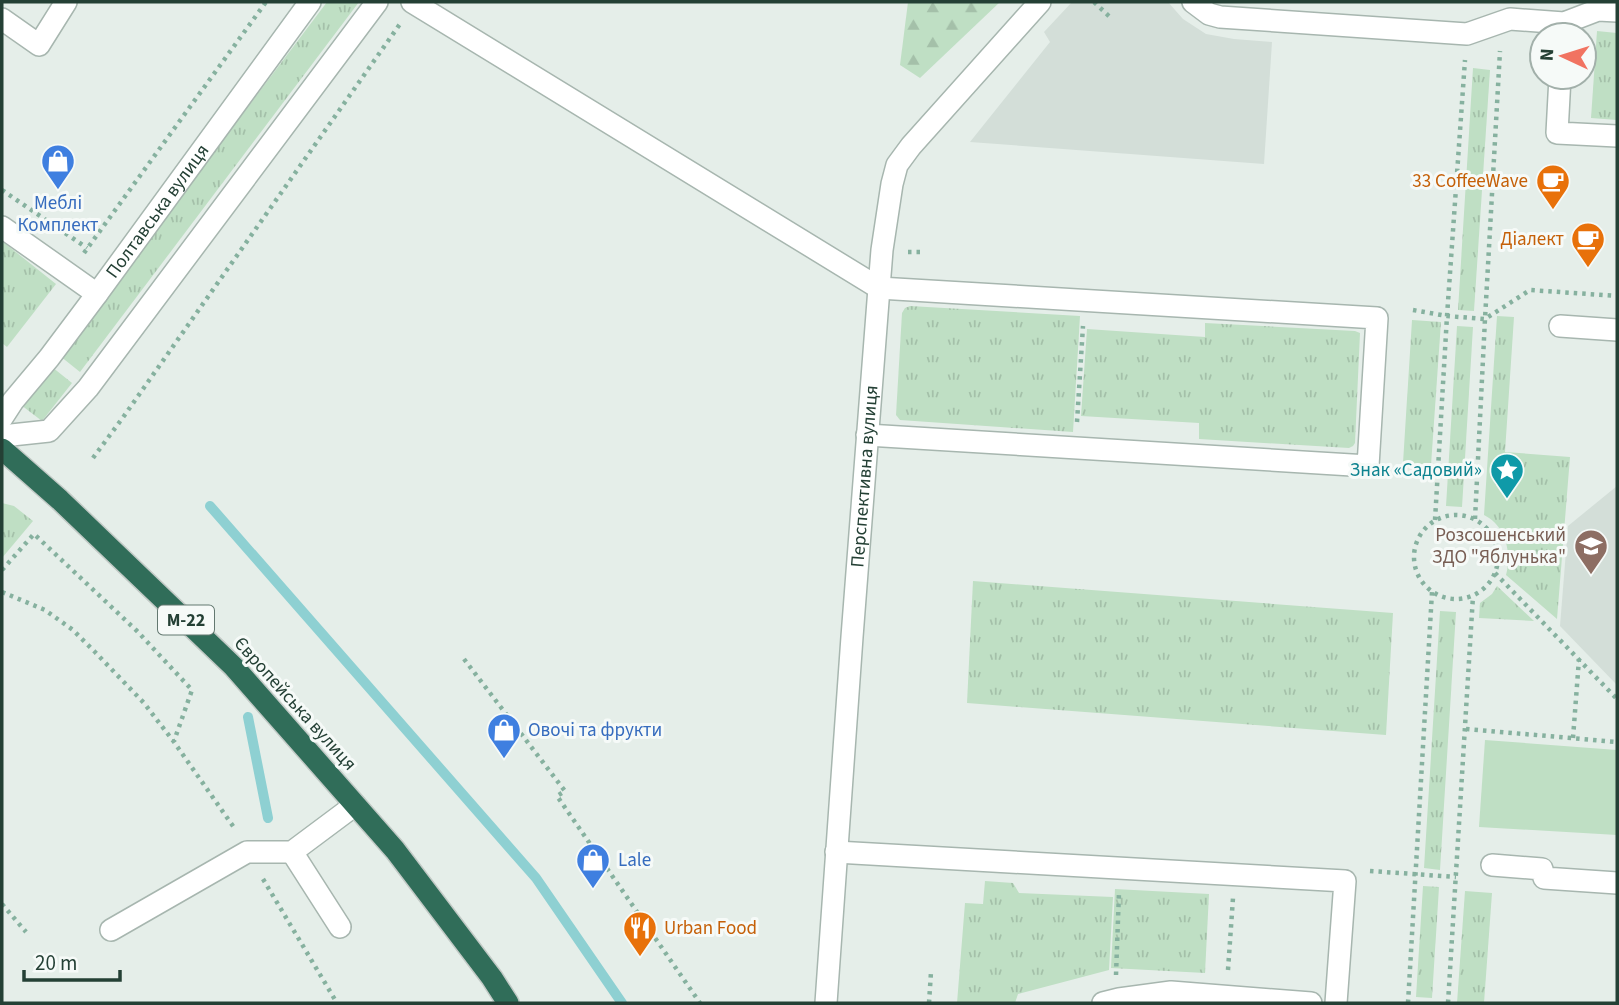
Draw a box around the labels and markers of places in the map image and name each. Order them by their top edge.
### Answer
shop icon: Меблі Комплект [39,142,77,191]
cafe icon: 33 CoffeeWave [1534,162,1572,211]
place label: 33 CoffeeWave [1412,168,1528,195]
place label: Меблі Комплект [17,190,99,239]
cafe icon: Діалект [1569,220,1607,269]
place label: Діалект [1500,226,1564,253]
place icon: Знак «Садовий» [1488,451,1526,500]
place label: Знак «Садовий» [1350,457,1482,484]
place label: Розсошенський ЗДО "Яблунька" [1432,522,1566,571]
school or university icon: Розсошенський ЗДО "Яблунька" [1572,527,1610,576]
shop icon: Овочі та фрукти [485,711,523,760]
place label: Овочі та фрукти [528,717,662,744]
shop icon: Lale [574,841,612,890]
place label: Lale [618,847,651,874]
restaurant icon: Urban Food [621,909,659,958]
place label: Urban Food [664,915,757,942]

